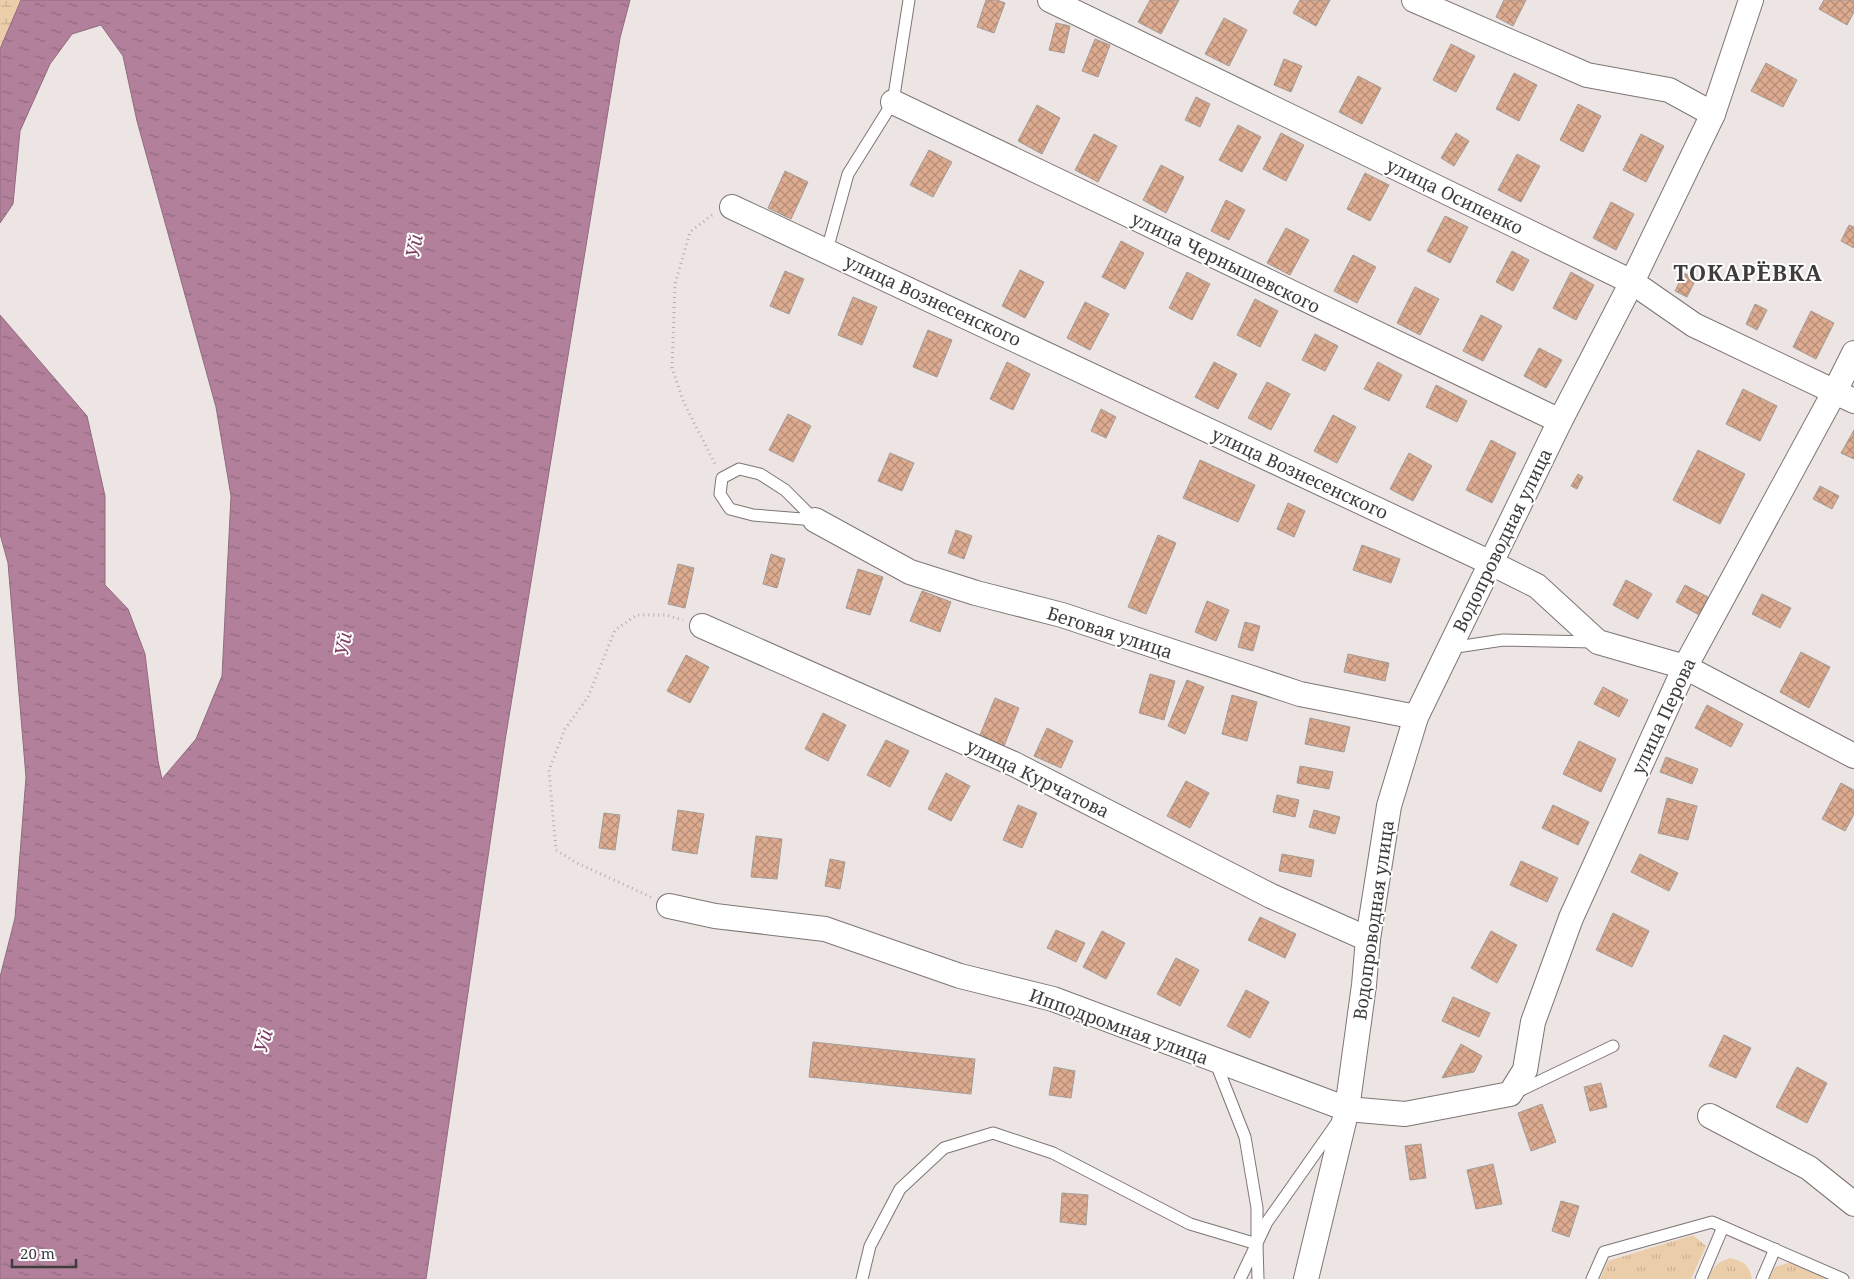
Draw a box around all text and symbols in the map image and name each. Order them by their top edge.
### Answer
street label: улица Осипенко [1383,153,1527,239]
street label: улица Чернышевского [1128,206,1324,318]
water label: Уй [399,232,429,260]
street label: улица Вознесенского [841,249,1025,351]
district label: ТОКАРЁВКА [1673,257,1823,287]
street label: улица Вознесенского [1208,422,1392,524]
street label: Водопроводная улица [1447,444,1557,636]
street label: Беговая улица [1044,600,1176,664]
water label: Уй [328,630,358,658]
street label: улица Перова [1625,654,1701,778]
street label: улица Курчатова [962,733,1114,823]
street label: Водопроводная улица [1347,818,1399,1022]
street label: Ипподромная улица [1026,982,1212,1070]
water label: Уй [247,1026,279,1056]
scale bar [12,1236,76,1268]
text: 20 m [20,1243,55,1263]

